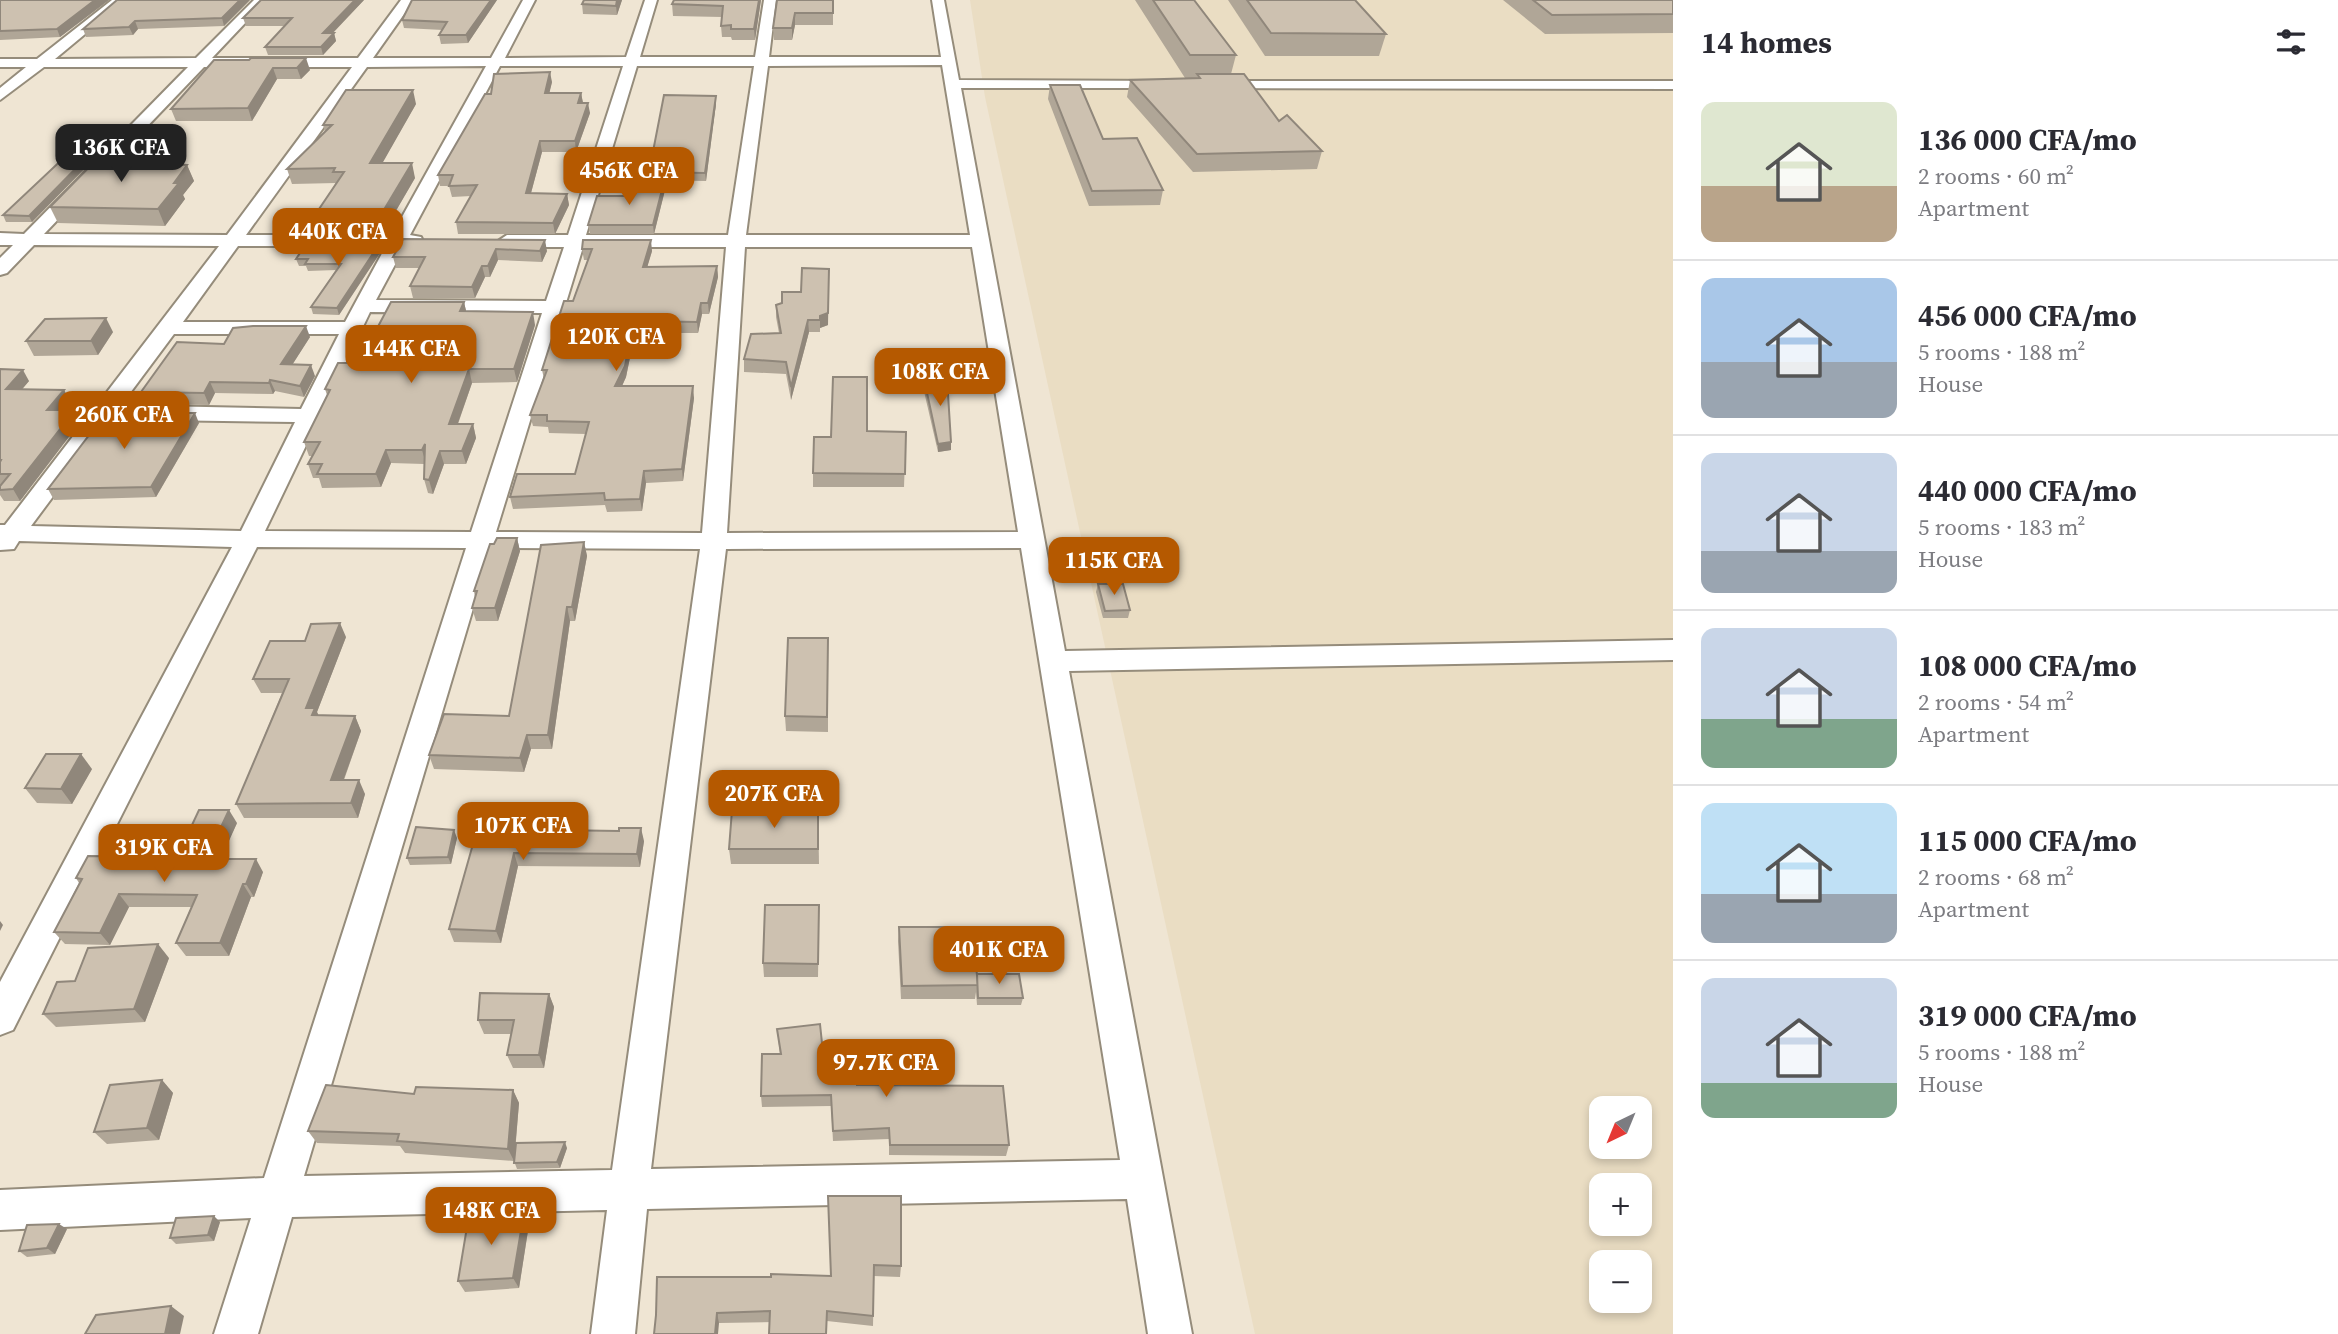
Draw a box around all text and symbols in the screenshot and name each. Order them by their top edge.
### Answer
text: 14 homes [1701,22,1832,63]
icon: filters [2272,23,2310,61]
text: 136 000 CFA/mo [1918,119,2137,160]
pin: 136K CFA [49,124,193,184]
icon: home [1757,130,1841,214]
text: 136K CFA [71,131,171,163]
pin: 456K CFA [557,148,701,207]
text: 456K CFA [579,154,679,186]
text: 2 rooms · 60 m² [1918,160,2074,192]
text: Apartment [1918,192,2029,224]
pin: 440K CFA [266,208,410,268]
text: 440K CFA [288,215,388,247]
text: 456 000 CFA/mo [1918,295,2137,336]
icon: home [1757,306,1841,390]
pin: 120K CFA [544,314,688,373]
text: 120K CFA [566,320,666,352]
pin: 144K CFA [339,326,483,385]
text: 144K CFA [361,332,461,364]
text: 5 rooms · 188 m² [1918,336,2085,368]
pin: 108K CFA [868,348,1012,408]
text: 108K CFA [890,355,990,387]
text: House [1918,368,1983,400]
pin: 260K CFA [52,392,196,451]
text: 260K CFA [74,398,174,430]
text: 440 000 CFA/mo [1918,470,2137,511]
icon: home [1757,481,1841,565]
text: 5 rooms · 183 m² [1918,511,2085,543]
pin: 115K CFA [1042,538,1186,597]
text: House [1918,543,1983,575]
text: 115K CFA [1064,544,1164,576]
text: 108 000 CFA/mo [1918,645,2137,686]
icon: home [1757,656,1841,740]
text: 2 rooms · 54 m² [1918,686,2074,718]
text: Apartment [1918,718,2029,750]
pin: 207K CFA [702,770,846,830]
text: 207K CFA [724,777,824,809]
pin: 107K CFA [451,802,595,862]
text: 107K CFA [473,809,573,841]
text: 115 000 CFA/mo [1918,820,2137,861]
pin: 319K CFA [92,824,236,884]
text: 319K CFA [114,831,214,863]
icon: home [1757,831,1841,915]
text: 2 rooms · 68 m² [1918,861,2074,893]
text: Apartment [1918,893,2029,925]
pin: 401K CFA [927,926,1071,986]
text: 401K CFA [949,933,1049,965]
text: 319 000 CFA/mo [1918,995,2137,1036]
icon: home [1757,1006,1841,1090]
text: 5 rooms · 188 m² [1918,1036,2085,1068]
pin: 97.7K CFA [806,1040,966,1099]
text: 97.7K CFA [833,1046,939,1078]
text: House [1918,1068,1983,1100]
north arrow [1589,1096,1652,1158]
map controls [1589,1096,1652,1313]
button: + [1589,1173,1652,1236]
pin: 148K CFA [419,1188,563,1247]
text: 148K CFA [441,1194,541,1226]
button: − [1589,1250,1652,1313]

